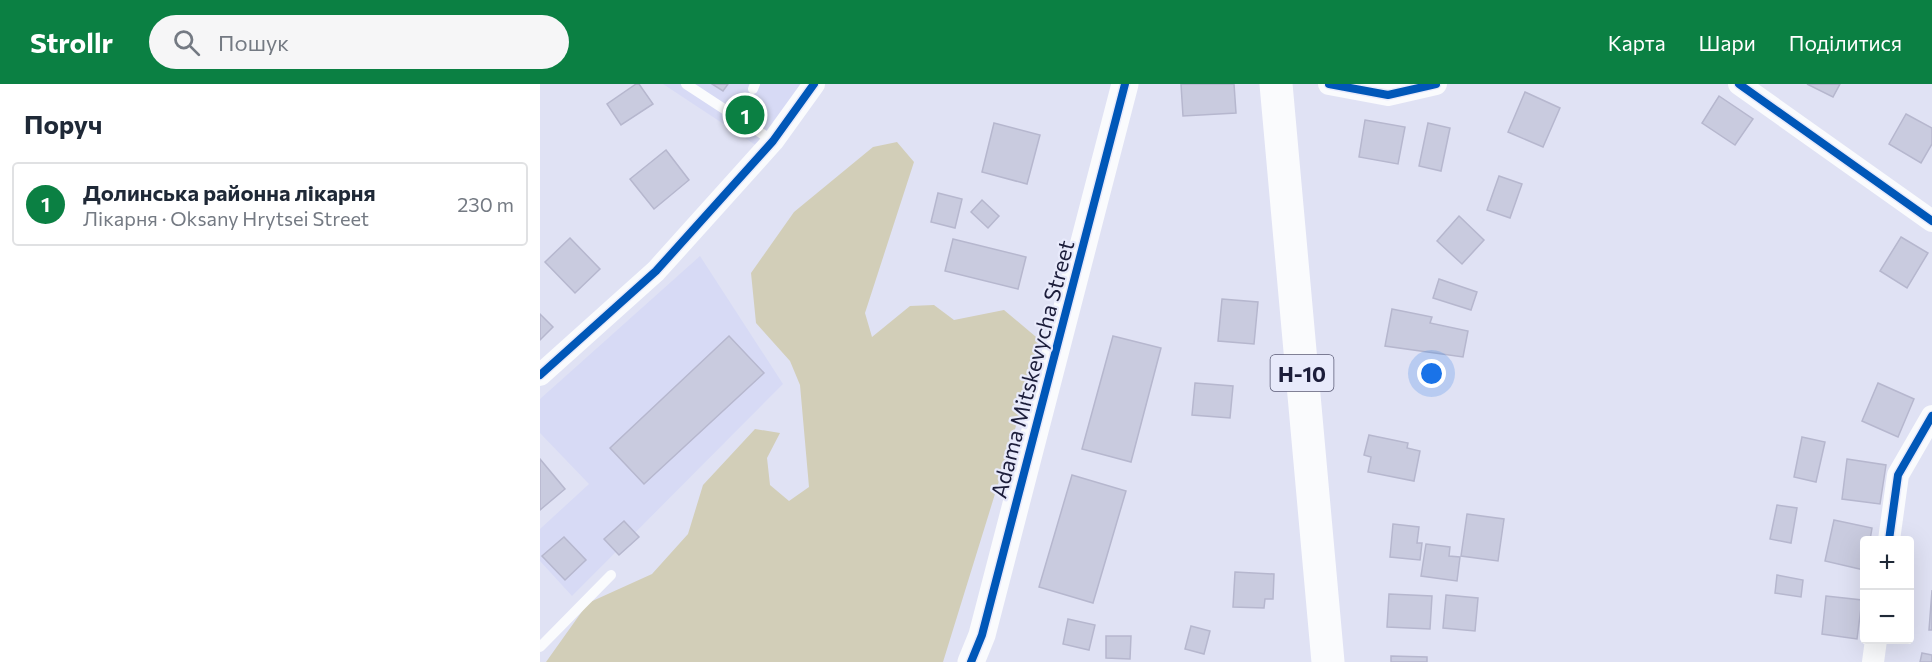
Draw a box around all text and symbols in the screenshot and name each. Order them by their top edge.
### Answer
search box [149,15,569,69]
text: Strollr [30,25,113,59]
icon: search [170,26,203,59]
text: Пошук [218,29,289,56]
text: Карта [1608,30,1666,55]
text: Шари [1699,30,1756,55]
text: Поділитися [1789,30,1902,55]
pin: 1 [726,93,764,138]
text: Поруч [24,108,102,139]
text: Долинська районна лікарня [83,179,376,206]
text: 1 [41,192,50,216]
text: 230 m [457,192,514,216]
text: Лікарня · Oksany Hrytsei Street [83,206,369,230]
street label: Adama Mitskevycha Street [985,237,1079,501]
road number: Н-10 [1270,355,1334,391]
your location [1417,359,1446,388]
map controls [1860,536,1914,644]
button: + [1860,536,1914,590]
button: − [1860,590,1914,644]

